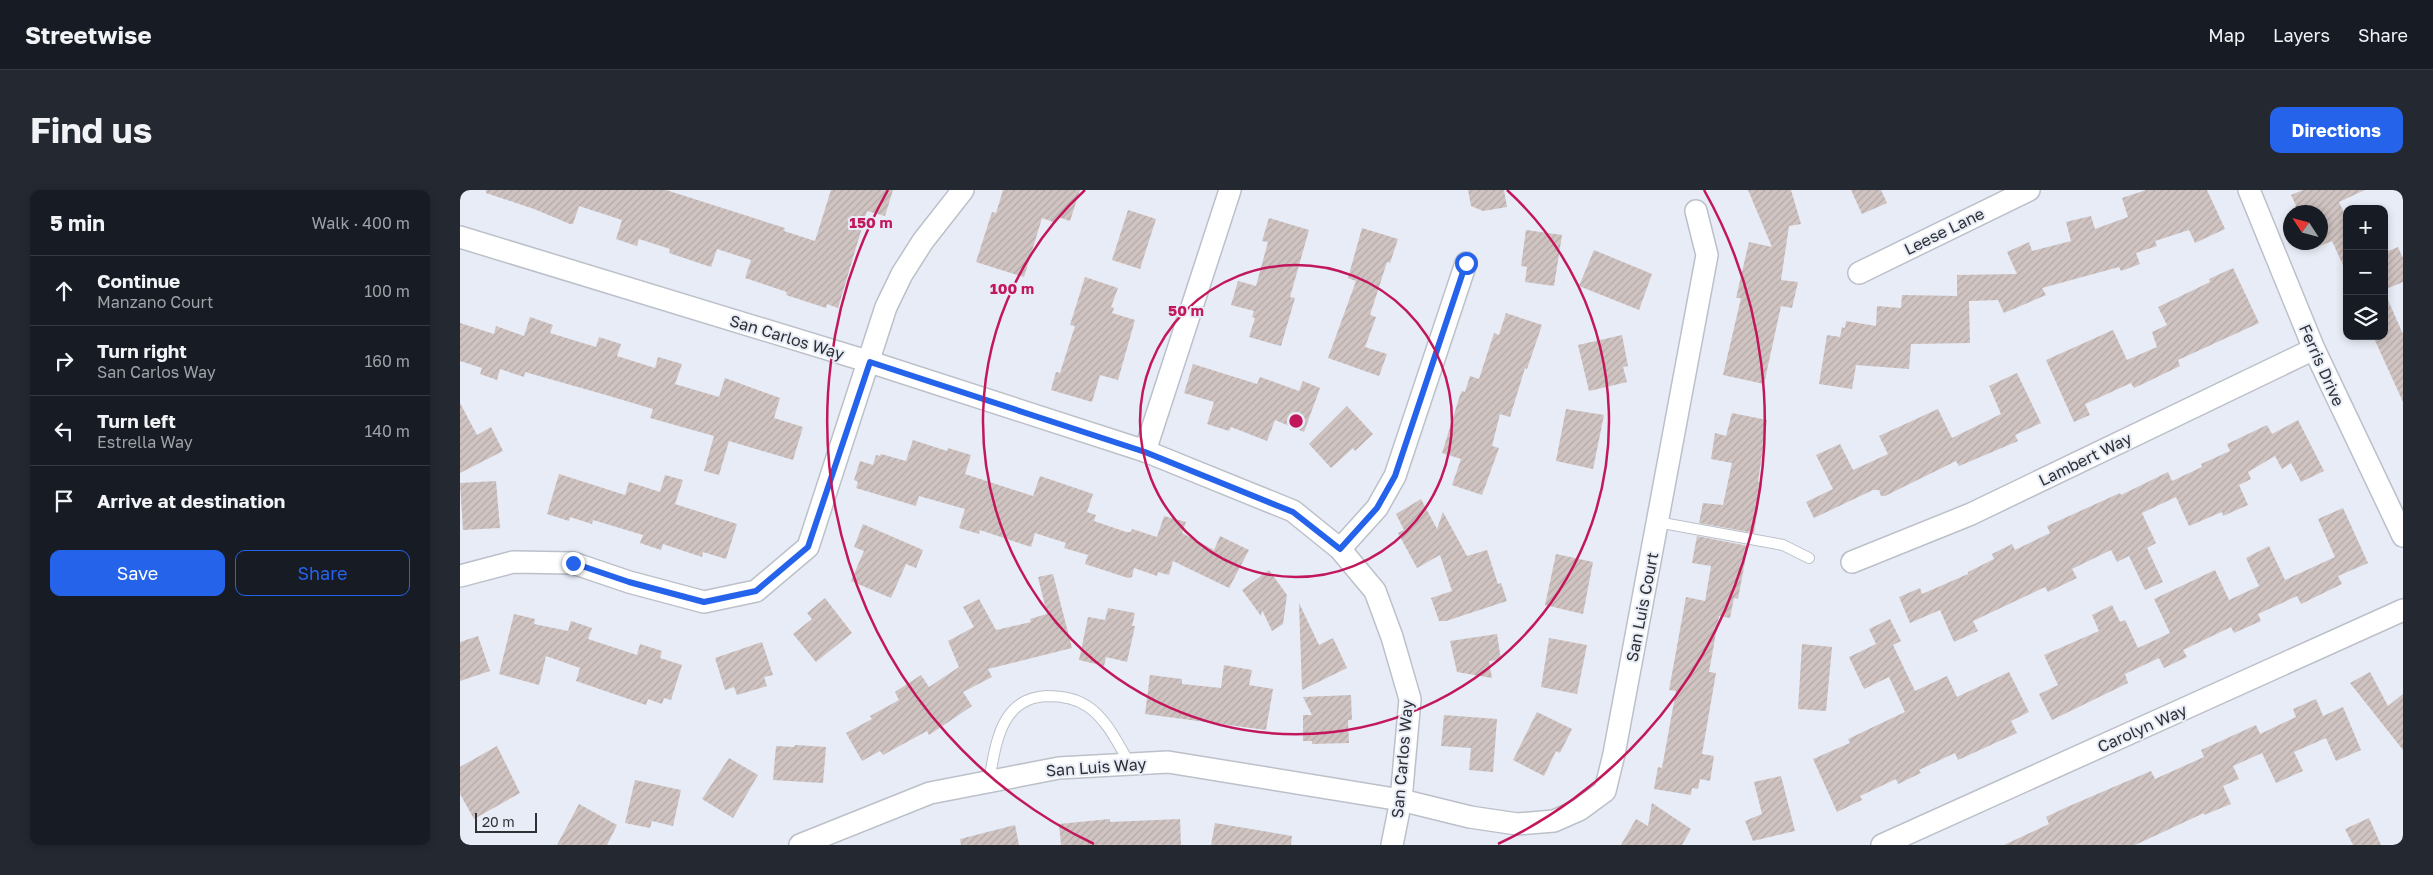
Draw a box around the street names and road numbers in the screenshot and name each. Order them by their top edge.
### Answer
street label: Leese Lane [1901,203,1987,259]
street label: San Carlos Way [727,310,847,364]
street label: Ferris Drive [2295,321,2349,409]
street label: Lambert Way [2035,428,2135,490]
street label: San Luis Court [1622,550,1662,664]
street label: San Carlos Way [1387,699,1417,819]
street label: Carolyn Way [2094,699,2190,757]
street label: San Luis Way [1045,754,1147,780]

